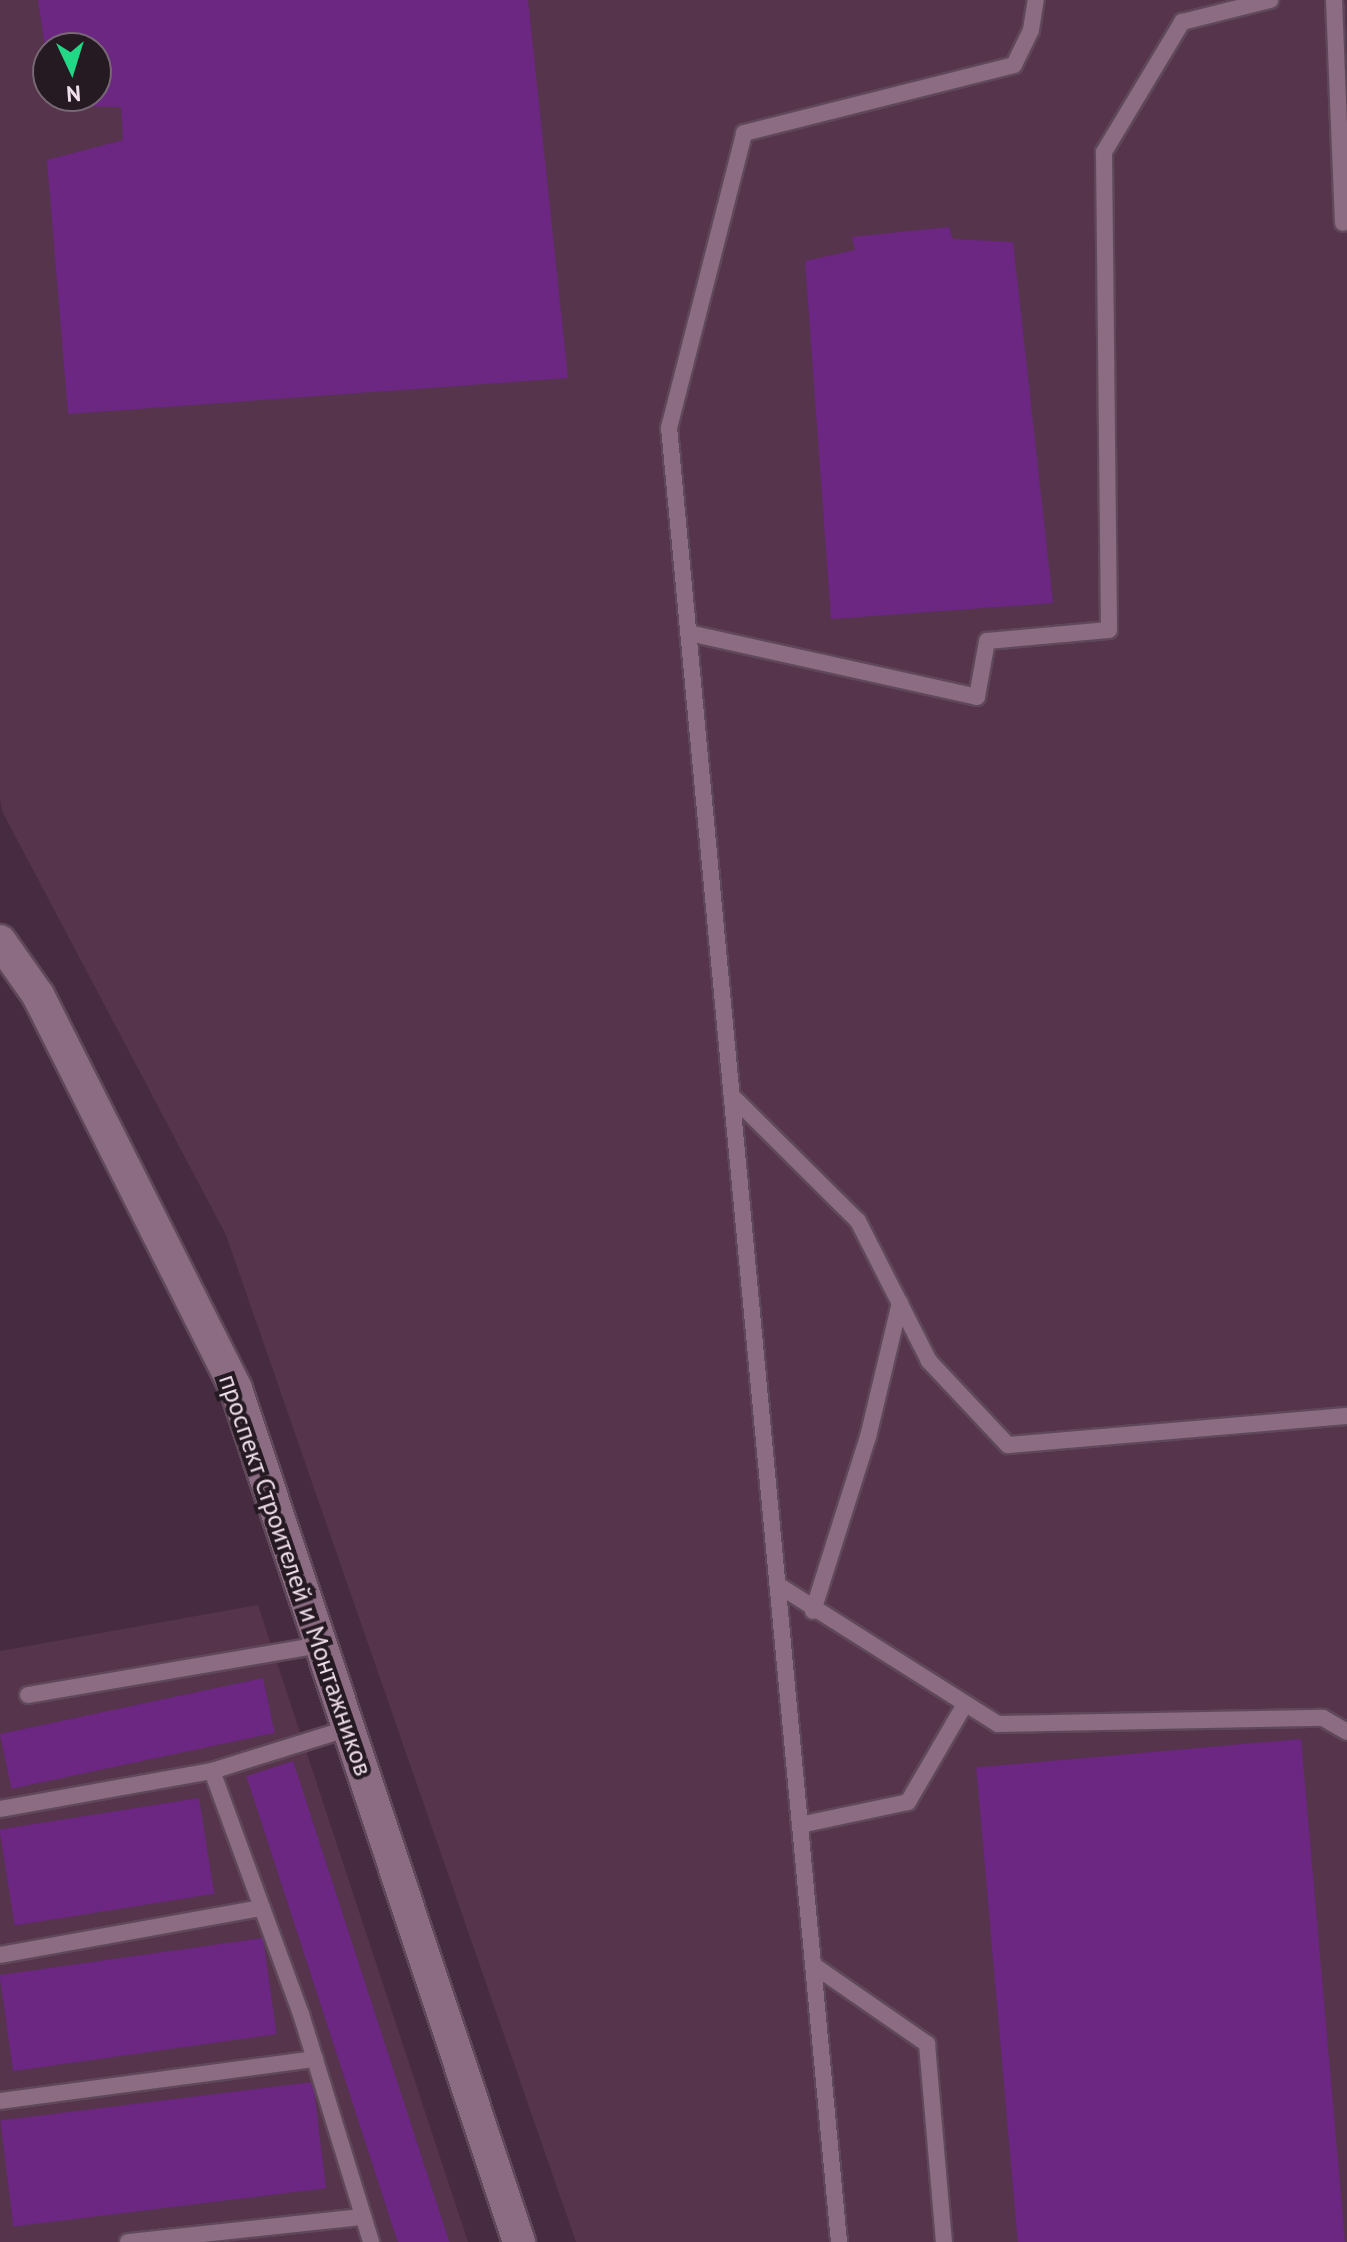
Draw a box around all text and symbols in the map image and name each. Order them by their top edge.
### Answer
north arrow [32,32,112,112]
text: N [65,79,82,108]
street label: проспект Строителей и Монтажников [212,1370,380,1780]

